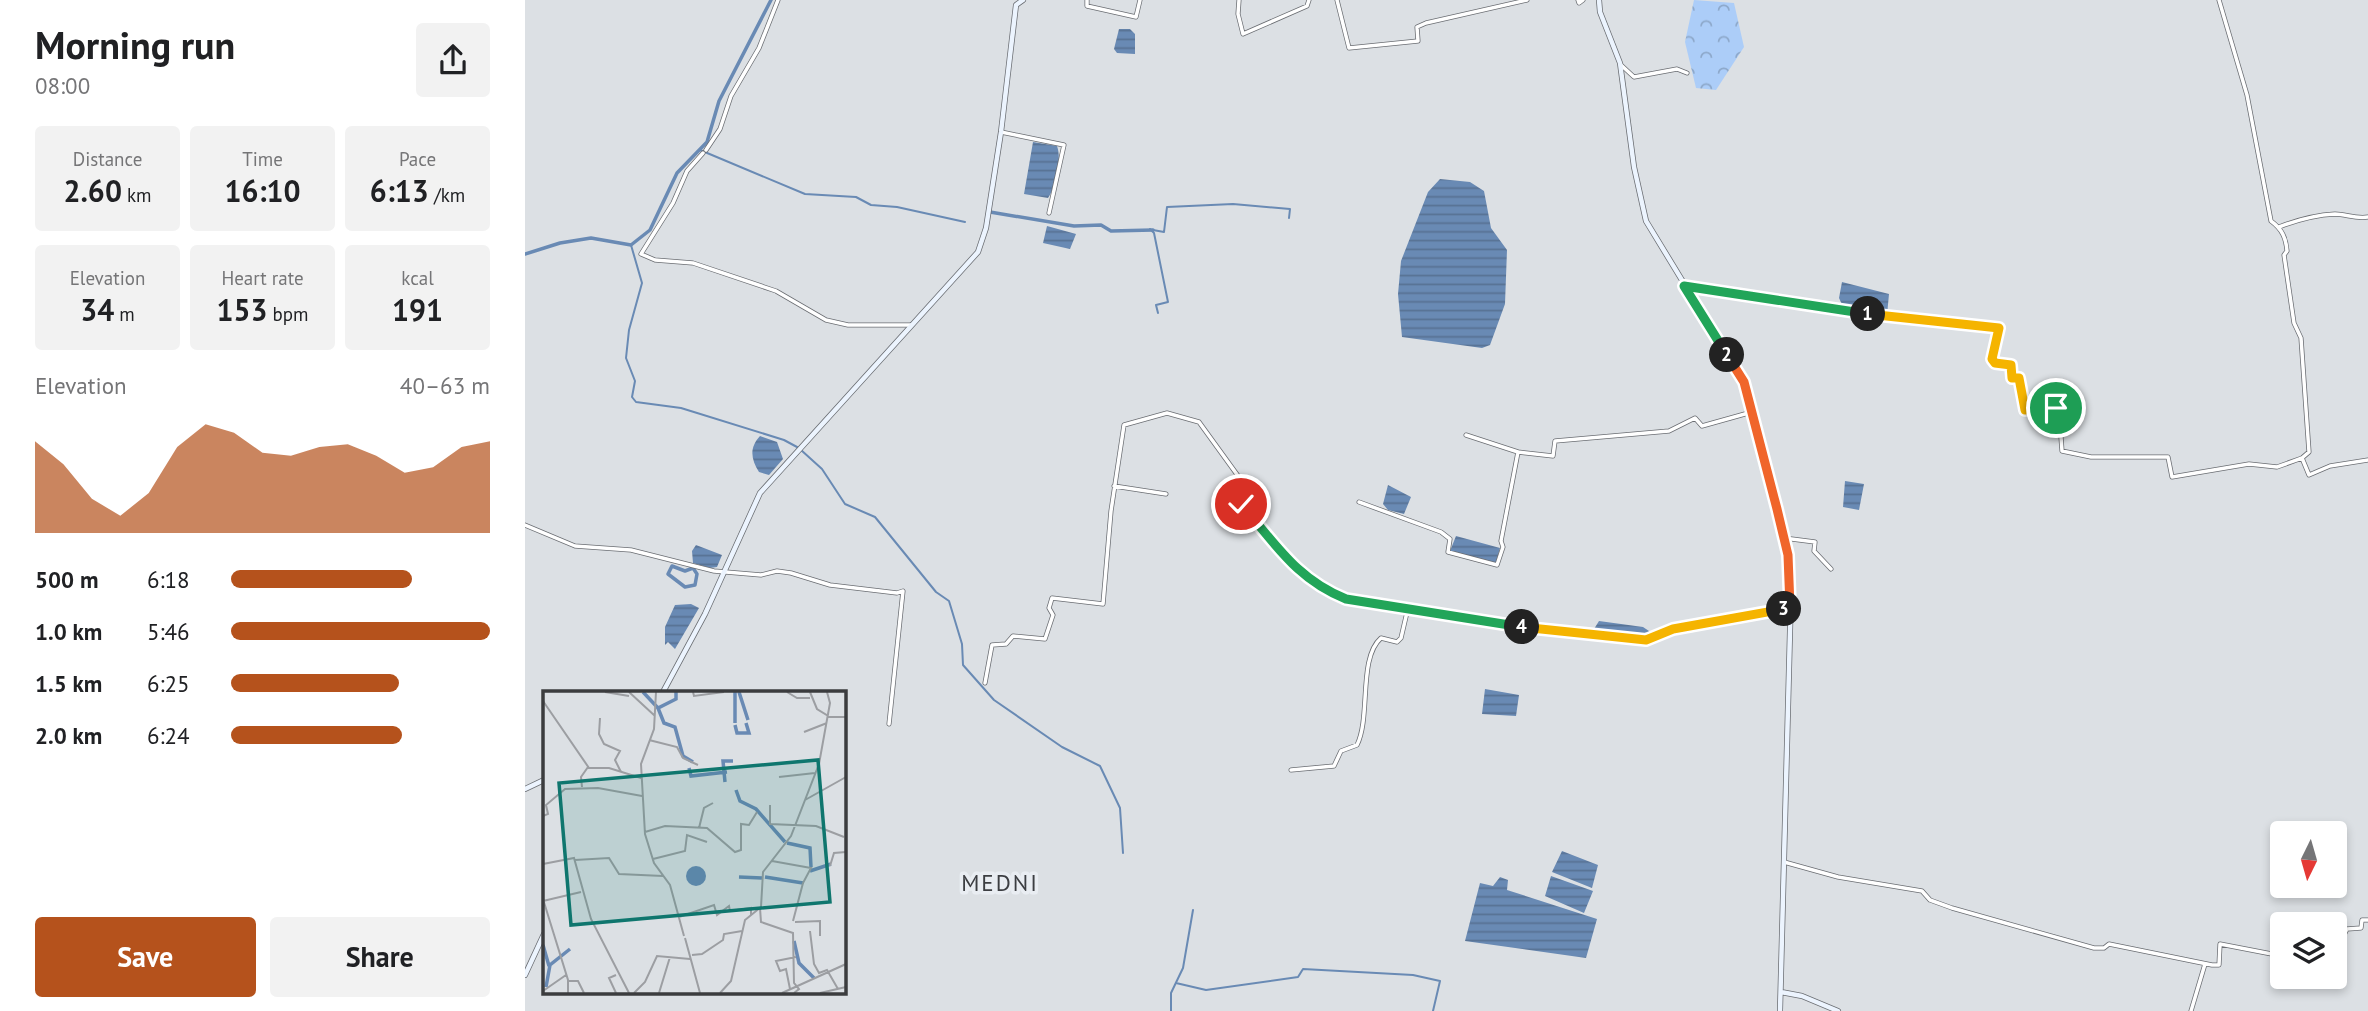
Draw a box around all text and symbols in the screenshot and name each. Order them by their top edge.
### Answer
text: Morning run [35,20,235,69]
button: share [416,23,490,97]
text: 08:00 [35,71,90,100]
text: Distance [73,147,142,171]
text: Time [242,147,283,171]
text: Pace [399,147,436,171]
text: 2.60 [63,171,122,210]
text: 16:10 [224,171,301,210]
text: 6:13 [370,171,429,210]
text: km [122,183,152,207]
text: /km [429,183,465,207]
text: Elevation [70,266,145,290]
text: Heart rate [221,266,304,290]
text: kcal [401,266,434,290]
text: 34 [80,290,114,329]
text: 153 [216,290,267,329]
text: 191 [392,290,443,329]
pin: 1 [1851,296,1885,332]
text: 1 [1862,301,1873,325]
text: m [114,302,135,326]
text: bpm [267,302,309,326]
pin: 2 [1709,338,1745,372]
text: 2 [1721,342,1732,366]
text: Elevation [35,371,127,400]
text: 40–63 m [400,371,490,400]
pin [2026,378,2086,438]
icon: arrive [2037,389,2075,427]
pin [1211,474,1271,534]
icon: check [1222,485,1260,523]
text: 500 m [35,565,98,594]
text: 6:18 [147,565,190,594]
pin: 3 [1767,592,1801,626]
text: 3 [1778,596,1789,620]
pin: 4 [1504,610,1539,644]
text: 4 [1516,614,1527,638]
text: 1.0 km [35,617,102,646]
text: 5:46 [147,617,190,646]
text: 1.5 km [35,669,102,698]
text: 6:25 [147,669,190,698]
inset map [543,691,845,993]
text: 2.0 km [35,721,102,750]
text: 6:24 [147,721,190,750]
north arrow [2270,821,2347,898]
map controls [2270,821,2347,989]
district label: MEDNI [961,868,1039,897]
button: layers [2270,912,2347,989]
button: Save [35,917,256,997]
button: Share [270,917,490,997]

